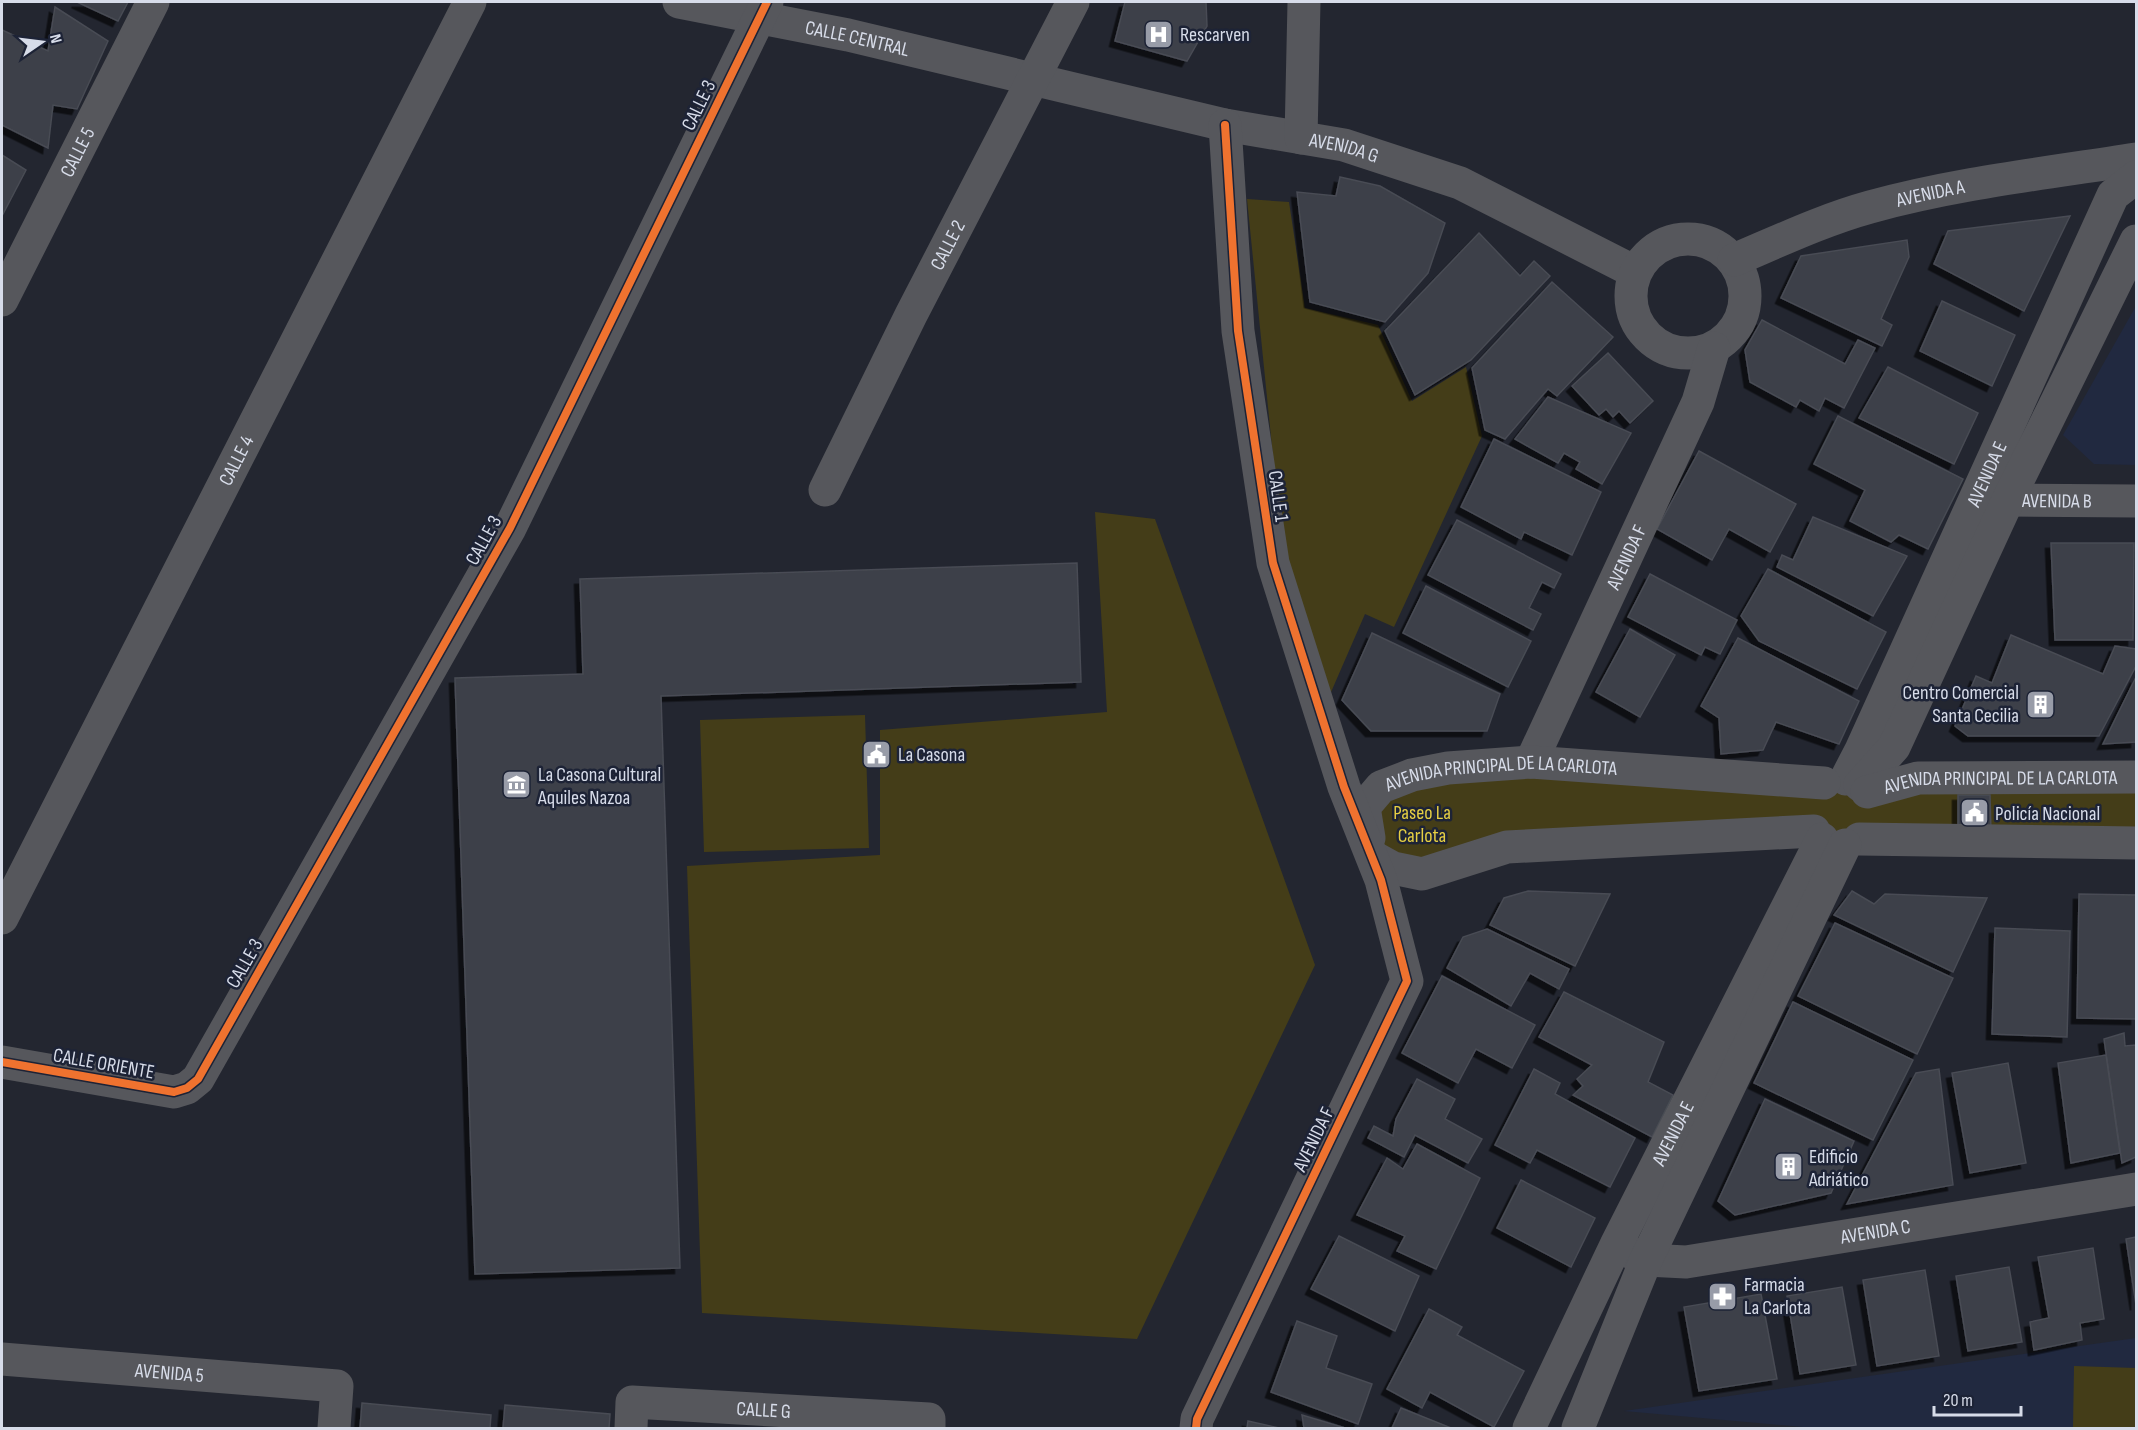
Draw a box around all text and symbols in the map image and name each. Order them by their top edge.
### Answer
north arrow [12,12,72,72]
street label: CALLE CENTRAL [803,16,912,62]
hospital icon: Rescarven [1143,18,1175,50]
place label: Rescarven [1180,23,1250,47]
text: N [45,32,65,45]
street label: CALLE 3 [677,76,721,134]
street label: CALLE 5 [55,124,101,181]
street label: AVENIDA G [1306,128,1382,169]
street label: AVENIDA A [1893,175,1967,213]
street label: CALLE 2 [925,216,971,274]
street label: CALLE 4 [214,432,259,490]
street label: AVENIDA E [1962,438,2013,512]
street label: CALLE 1 [1263,469,1293,523]
street label: AVENIDA B [2021,489,2092,514]
street label: CALLE 3 [461,512,507,569]
street label: AVENIDA F [1601,521,1652,595]
place label: Centro Comercial Santa Cecilia [1902,681,2019,728]
building icon: Centro Comercial Santa Cecilia [2024,688,2056,720]
public building icon: La Casona [861,738,893,770]
place label: La Casona [898,743,965,767]
street label: AVENIDA PRINCIPAL DE LA CARLOTA [1381,751,1618,798]
place label: La Casona Cultural Aquiles Nazoa [537,763,661,810]
street label: AVENIDA PRINCIPAL DE LA CARLOTA [1880,766,2118,800]
museum icon: La Casona Cultural Aquiles Nazoa [501,769,533,801]
public building icon: Policía Nacional [1958,797,1990,829]
park label: Paseo La Carlota [1393,801,1451,848]
place label: Policía Nacional [1995,802,2100,826]
street label: CALLE 3 [221,935,268,992]
street label: CALLE ORIENTE [51,1043,156,1085]
street label: AVENIDA E [1647,1097,1700,1171]
street label: AVENIDA F [1288,1103,1340,1176]
place label: Edificio Adriático [1808,1145,1869,1192]
building icon: Edificio Adriático [1772,1151,1804,1183]
street label: AVENIDA C [1838,1215,1912,1250]
place label: Farmacia La Carlota [1744,1273,1811,1320]
pharmacy icon: Farmacia La Carlota [1707,1280,1739,1312]
street label: AVENIDA 5 [133,1359,205,1388]
scale bar [1934,1379,2021,1417]
text: 20 m [1943,1390,1973,1411]
street label: CALLE G [736,1397,792,1424]

